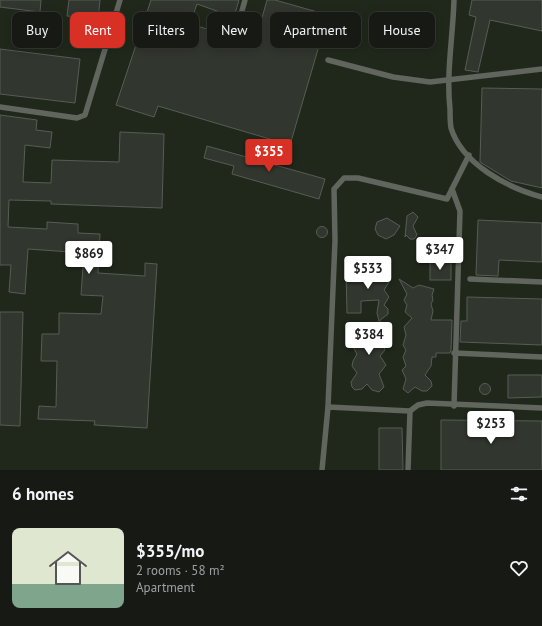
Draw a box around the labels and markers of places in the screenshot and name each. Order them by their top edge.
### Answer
pin: $355 [245,139,293,173]
pin: $347 [416,237,464,271]
pin: $869 [65,241,113,275]
pin: $533 [344,256,392,290]
pin: $384 [345,322,393,356]
pin: $253 [467,411,515,445]

